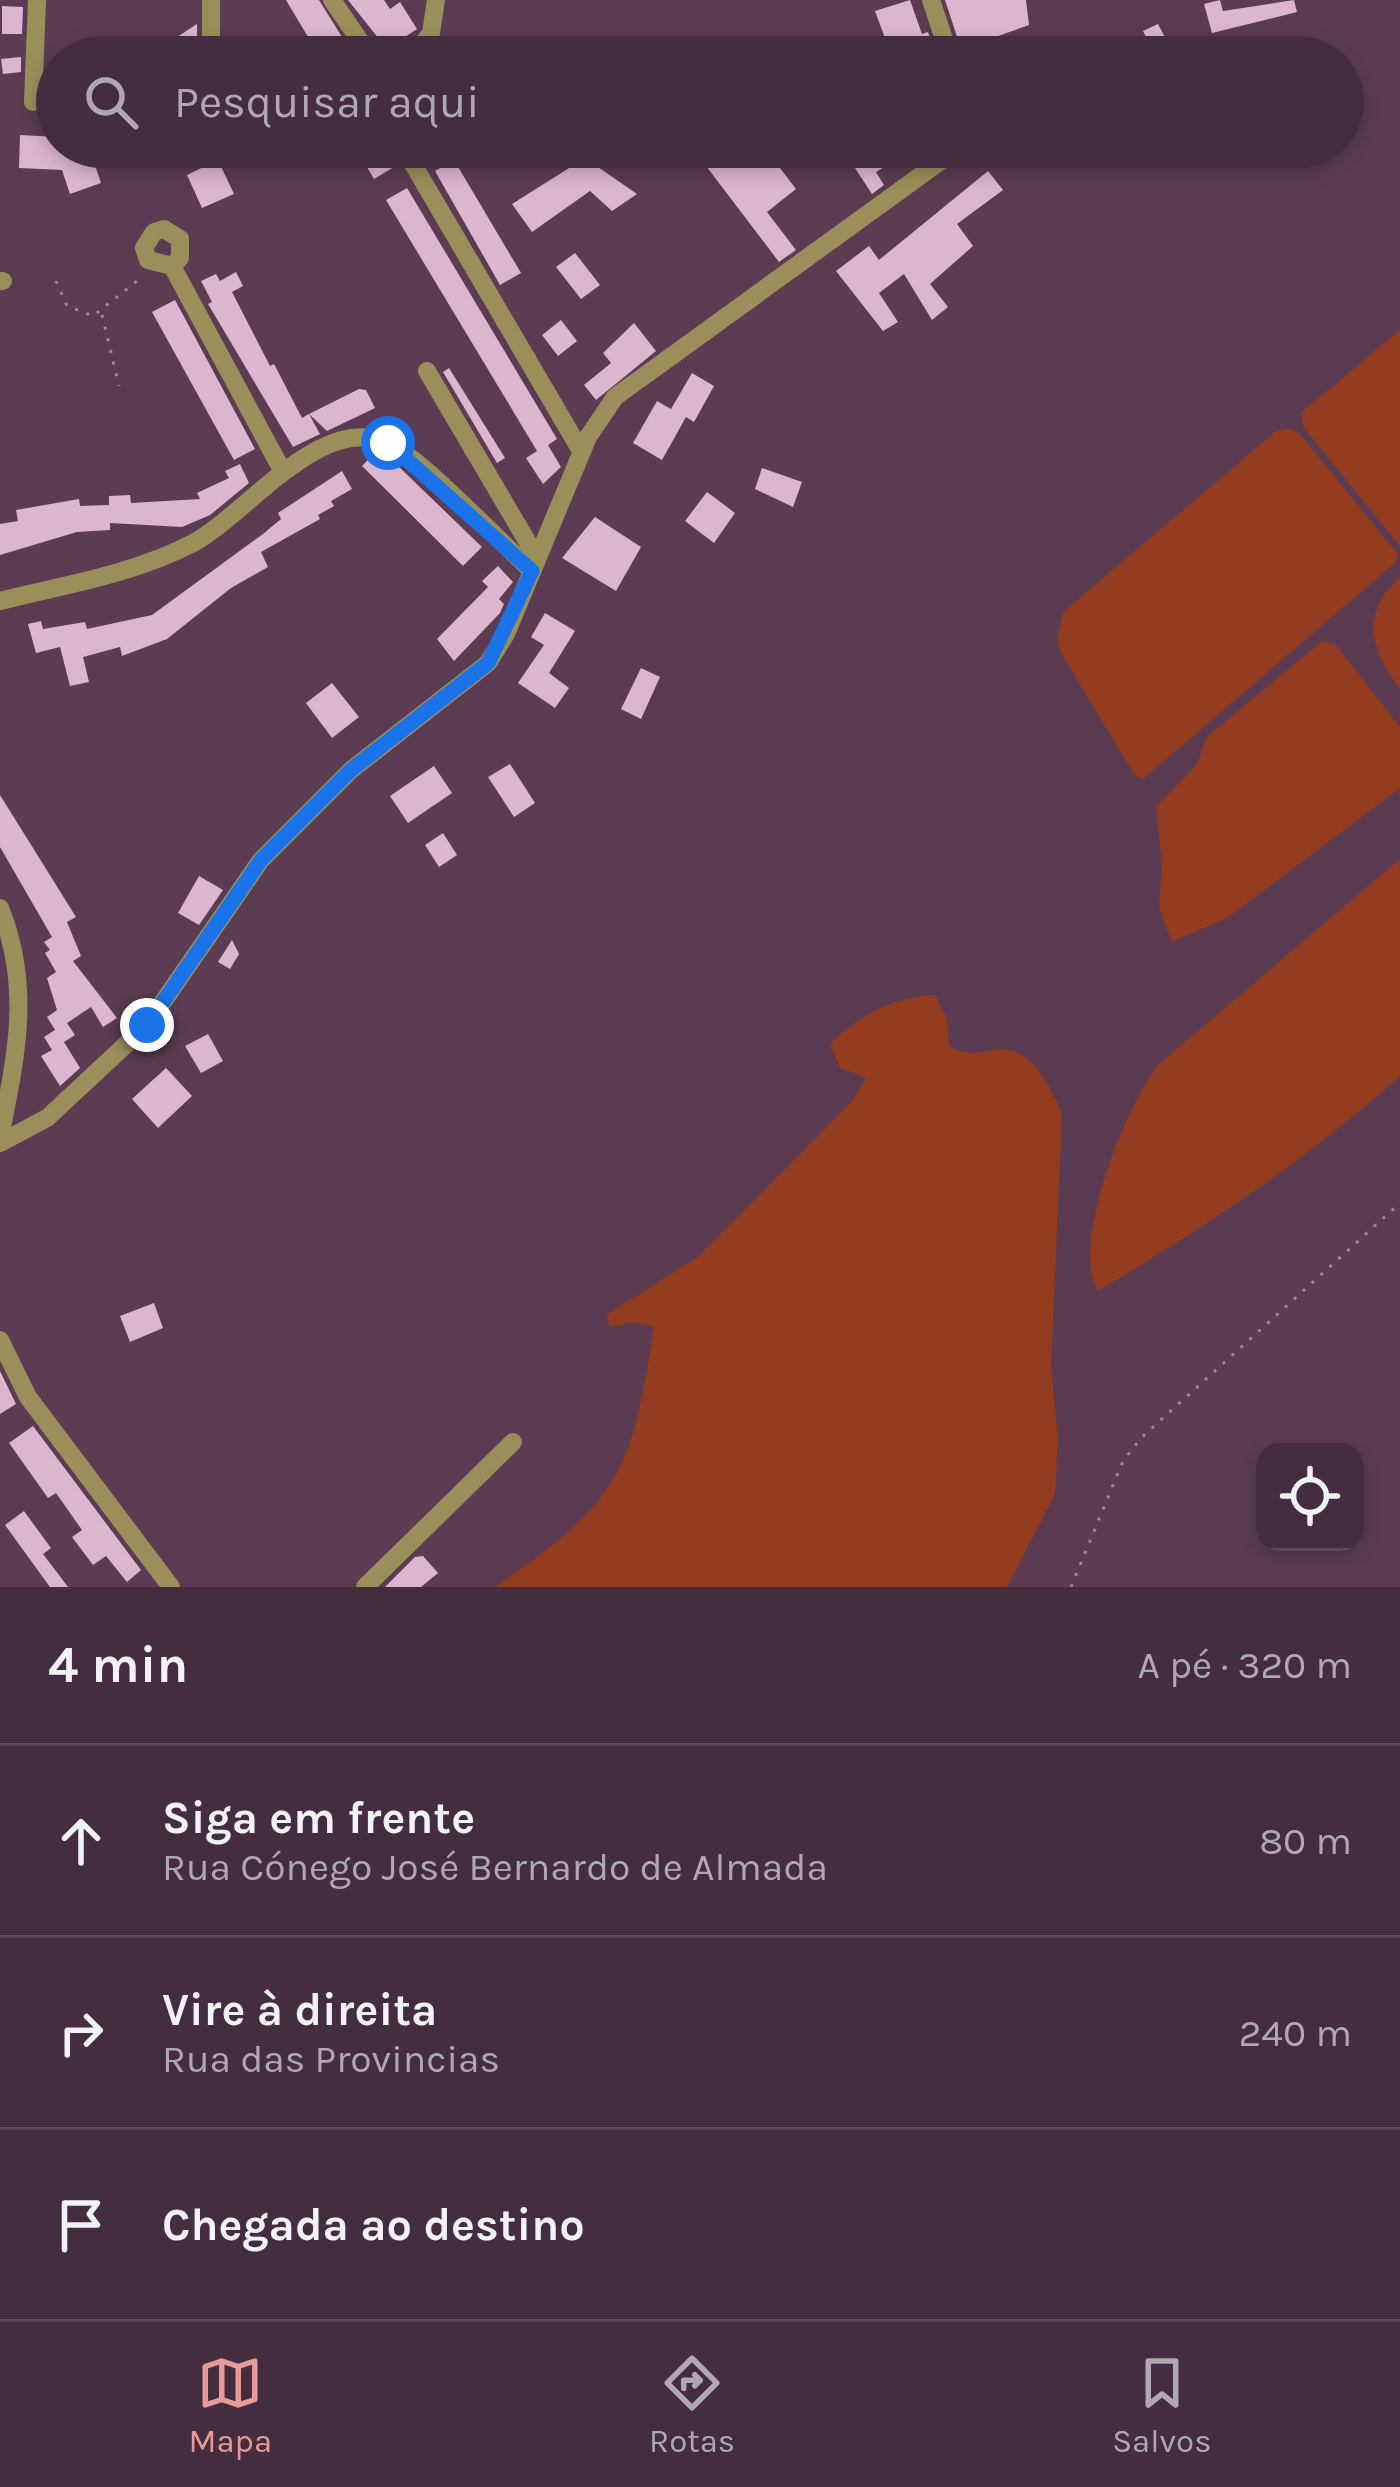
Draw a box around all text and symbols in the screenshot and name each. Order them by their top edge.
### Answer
search box [36,36,1364,168]
icon: search [78,69,144,135]
text: Pesquisar aqui [174,76,480,128]
route start [361,416,415,470]
route end [120,998,174,1052]
map controls [1256,1443,1364,1551]
button: locate [1256,1443,1364,1551]
text: 4 min [48,1635,188,1695]
text: A pé · 320 m [1137,1642,1352,1688]
text: Siga em frente [162,1792,475,1844]
icon: ahead [48,1808,114,1874]
text: 80 m [1259,1818,1352,1864]
text: Rua Cónego José Bernardo de Almada [162,1844,828,1890]
text: Vire à direita [162,1984,437,2036]
icon: right [48,2000,114,2066]
text: 240 m [1239,2010,1352,2056]
text: Rua das Provincias [162,2036,500,2082]
icon: arrive [48,2192,114,2258]
text: Chegada ao destino [162,2199,585,2251]
tab: Mapa [188,2350,272,2460]
tab: Rotas [649,2350,735,2460]
tab: Salvos [1112,2350,1212,2460]

